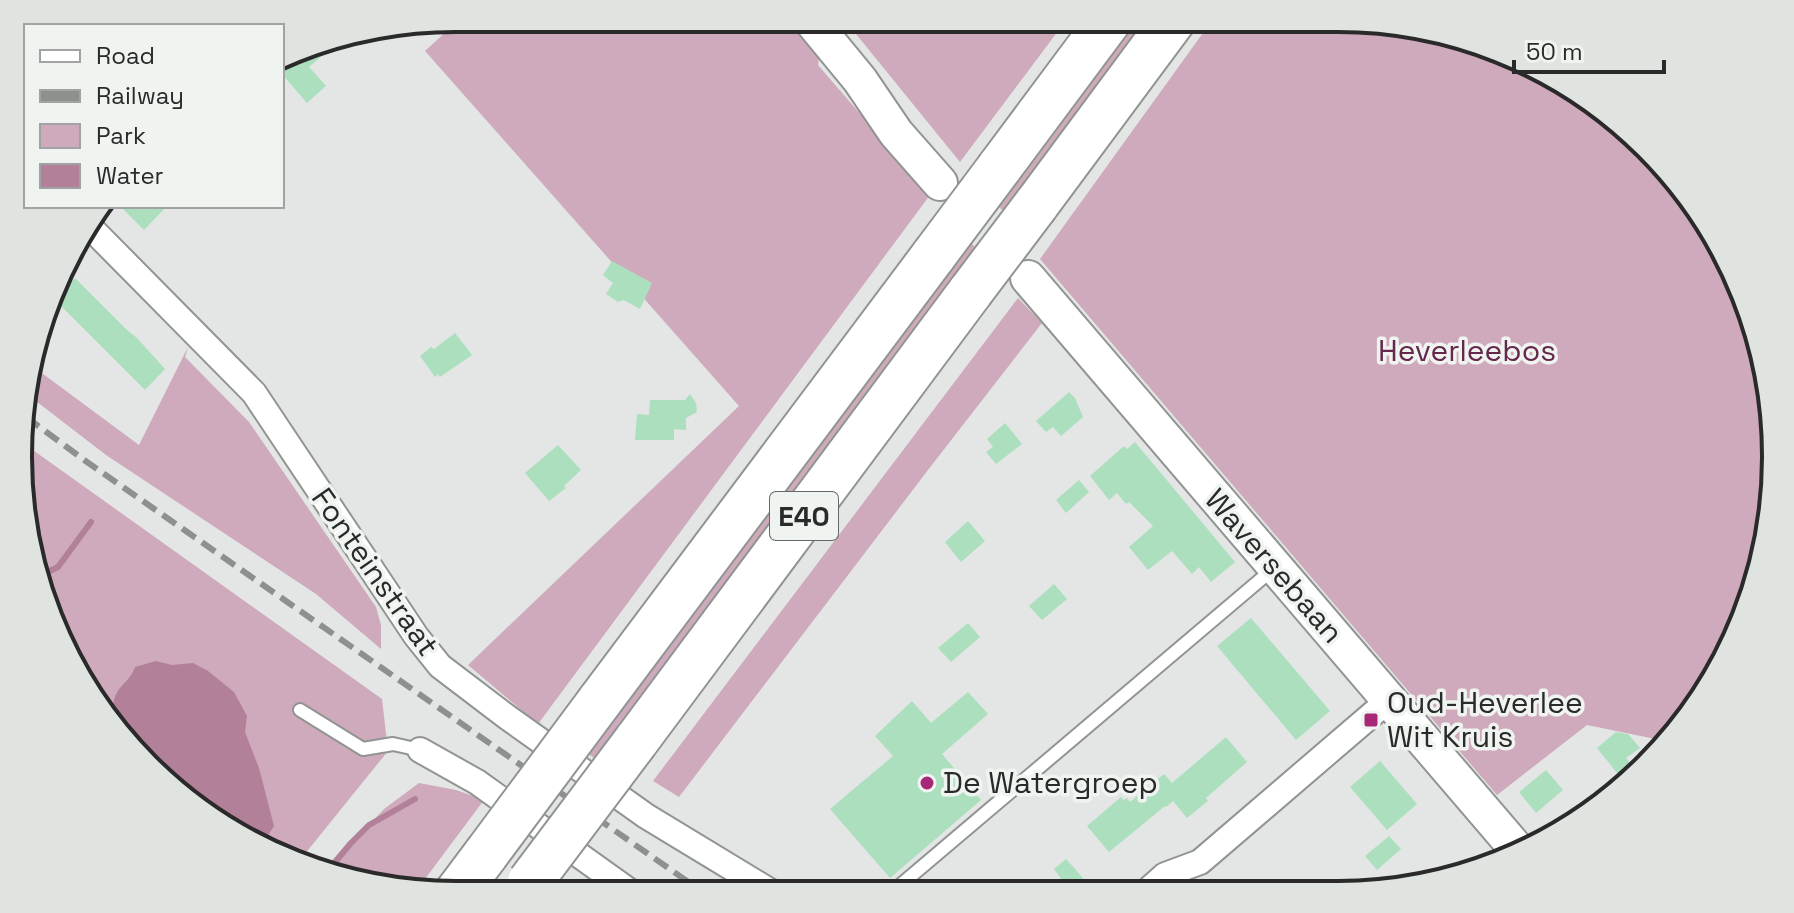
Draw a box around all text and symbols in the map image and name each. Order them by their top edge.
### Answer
legend [24,24,284,208]
scale bar [1514,24,1664,74]
text: 50 m [1526,36,1583,67]
text: Road [96,40,155,71]
text: Railway [96,80,184,111]
text: Park [96,120,146,151]
text: Water [96,160,164,191]
park label: Heverleebos [1378,331,1556,370]
street label: Fonteinstraat [303,480,448,663]
street label: Waversebaan [1197,480,1352,651]
road number: E40 [770,492,838,540]
place label: Oud-Heverlee Wit Kruis [1387,683,1583,756]
marker: Oud-Heverlee Wit Kruis [1362,711,1380,729]
place label: De Watergroep [943,763,1158,802]
marker: De Watergroep [918,774,936,792]

